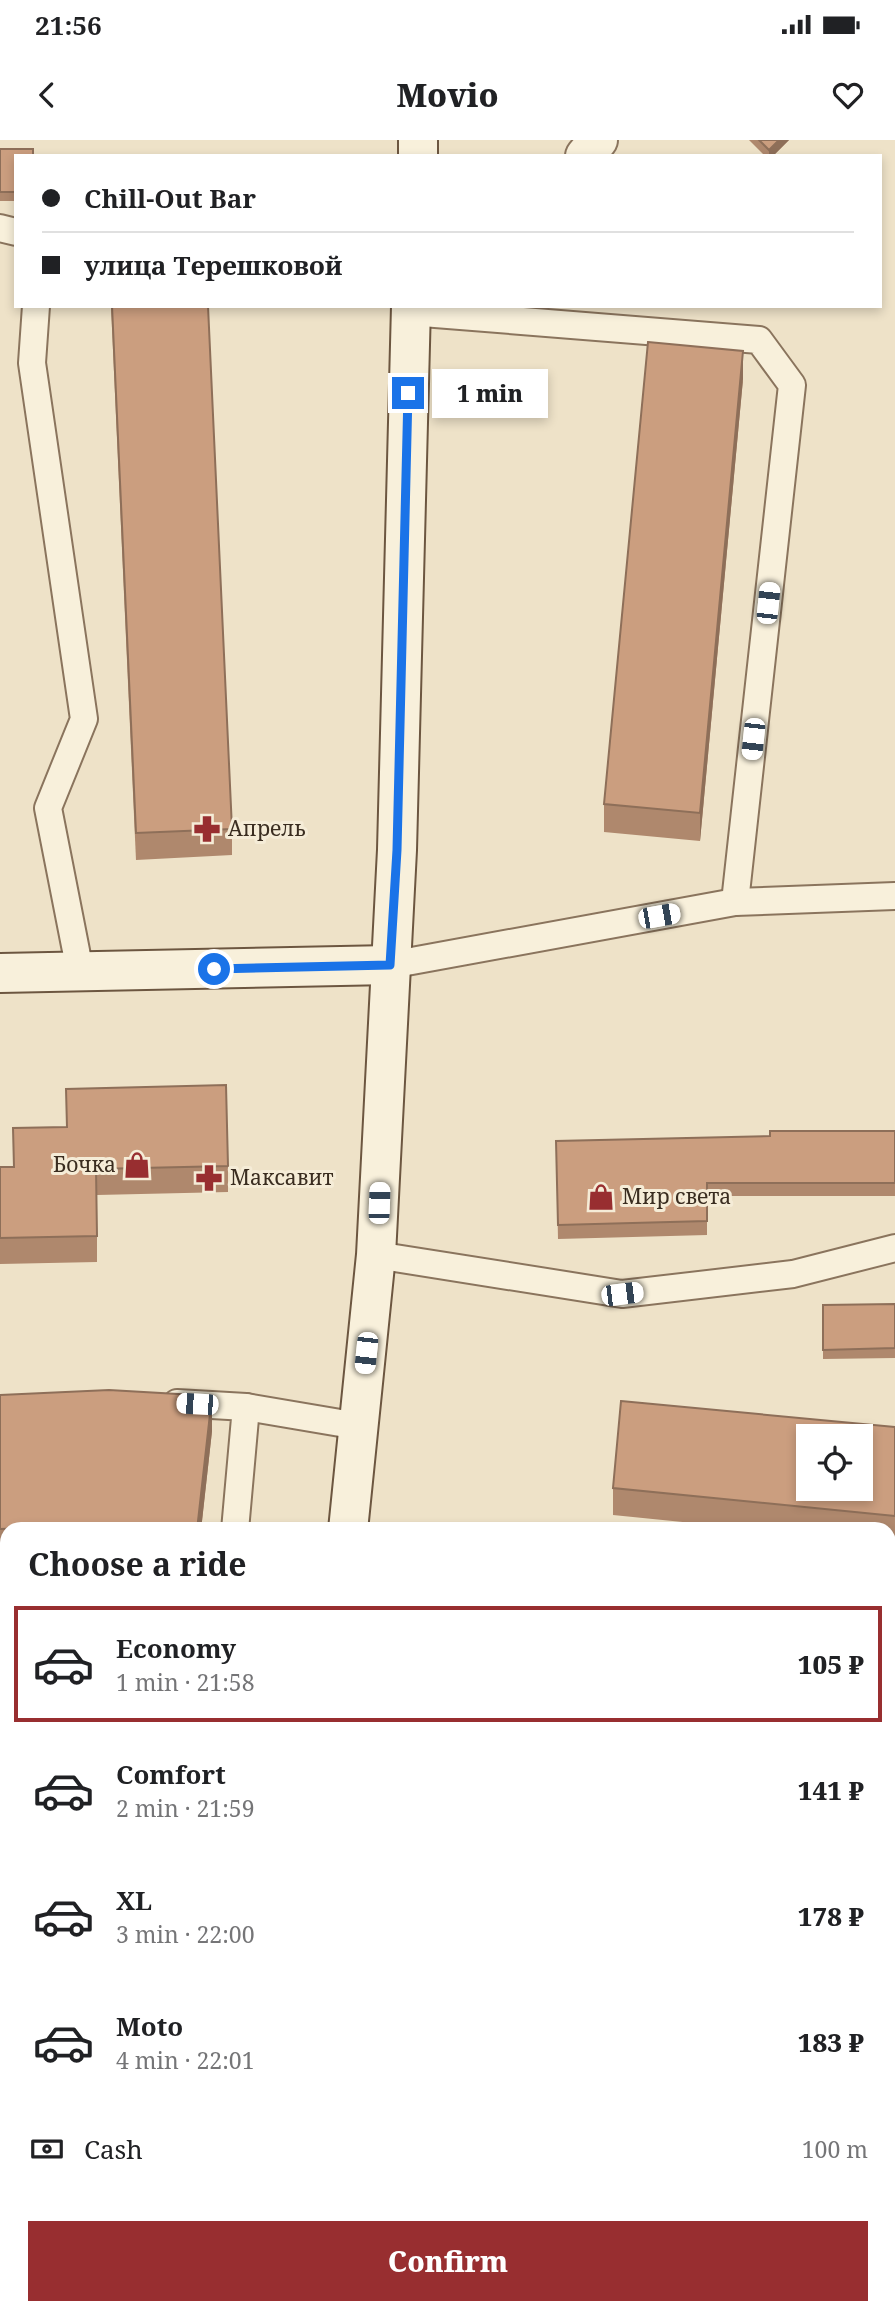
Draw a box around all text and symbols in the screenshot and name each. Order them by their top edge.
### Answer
text: 21:56 [35,7,102,43]
text: Movio [396,73,499,116]
icon: back [28,76,66,114]
icon: heart [829,76,867,114]
text: Chill-Out Bar [84,180,256,216]
text: улица Терешковой [84,247,342,283]
callout: 1 min [432,369,548,418]
route end [392,377,424,409]
text: 1 min [457,377,523,409]
car [756,581,781,625]
car [741,717,766,761]
pharmacy icon: Апрель [192,814,222,844]
place label: Апрель [228,814,305,842]
car [637,902,682,930]
route start [198,953,230,985]
place label: Бочка [53,1150,116,1178]
shop icon: Бочка [122,1150,152,1180]
pharmacy icon: Максавит [194,1163,224,1193]
place label: Максавит [230,1163,334,1191]
car [368,1182,391,1224]
shop icon: Мир света [586,1182,616,1212]
place label: Мир света [622,1182,731,1210]
car [600,1281,645,1307]
car [354,1331,379,1375]
car [176,1392,219,1416]
map controls [796,1424,873,1501]
button: locate [796,1424,873,1501]
text: Choose a ride [28,1542,247,1585]
text: Economy [116,1630,236,1666]
icon: car [32,1633,95,1696]
text: 105 ₽ [798,1646,864,1682]
text: 1 min · 21:58 [116,1666,254,1698]
text: Comfort [116,1756,226,1792]
icon: car [32,1759,95,1822]
text: 141 ₽ [798,1772,864,1808]
text: 2 min · 21:59 [116,1792,254,1824]
text: XL [116,1882,152,1918]
icon: car [32,1885,95,1948]
text: 178 ₽ [798,1898,864,1934]
text: 3 min · 22:00 [116,1918,254,1950]
text: Moto [116,2008,183,2044]
icon: car [32,2011,95,2074]
text: 183 ₽ [798,2024,864,2060]
text: 4 min · 22:01 [116,2044,254,2076]
icon: cash [28,2130,66,2168]
text: Cash [84,2131,143,2167]
text: 100 m [802,2133,868,2165]
button: Confirm [28,2221,868,2301]

